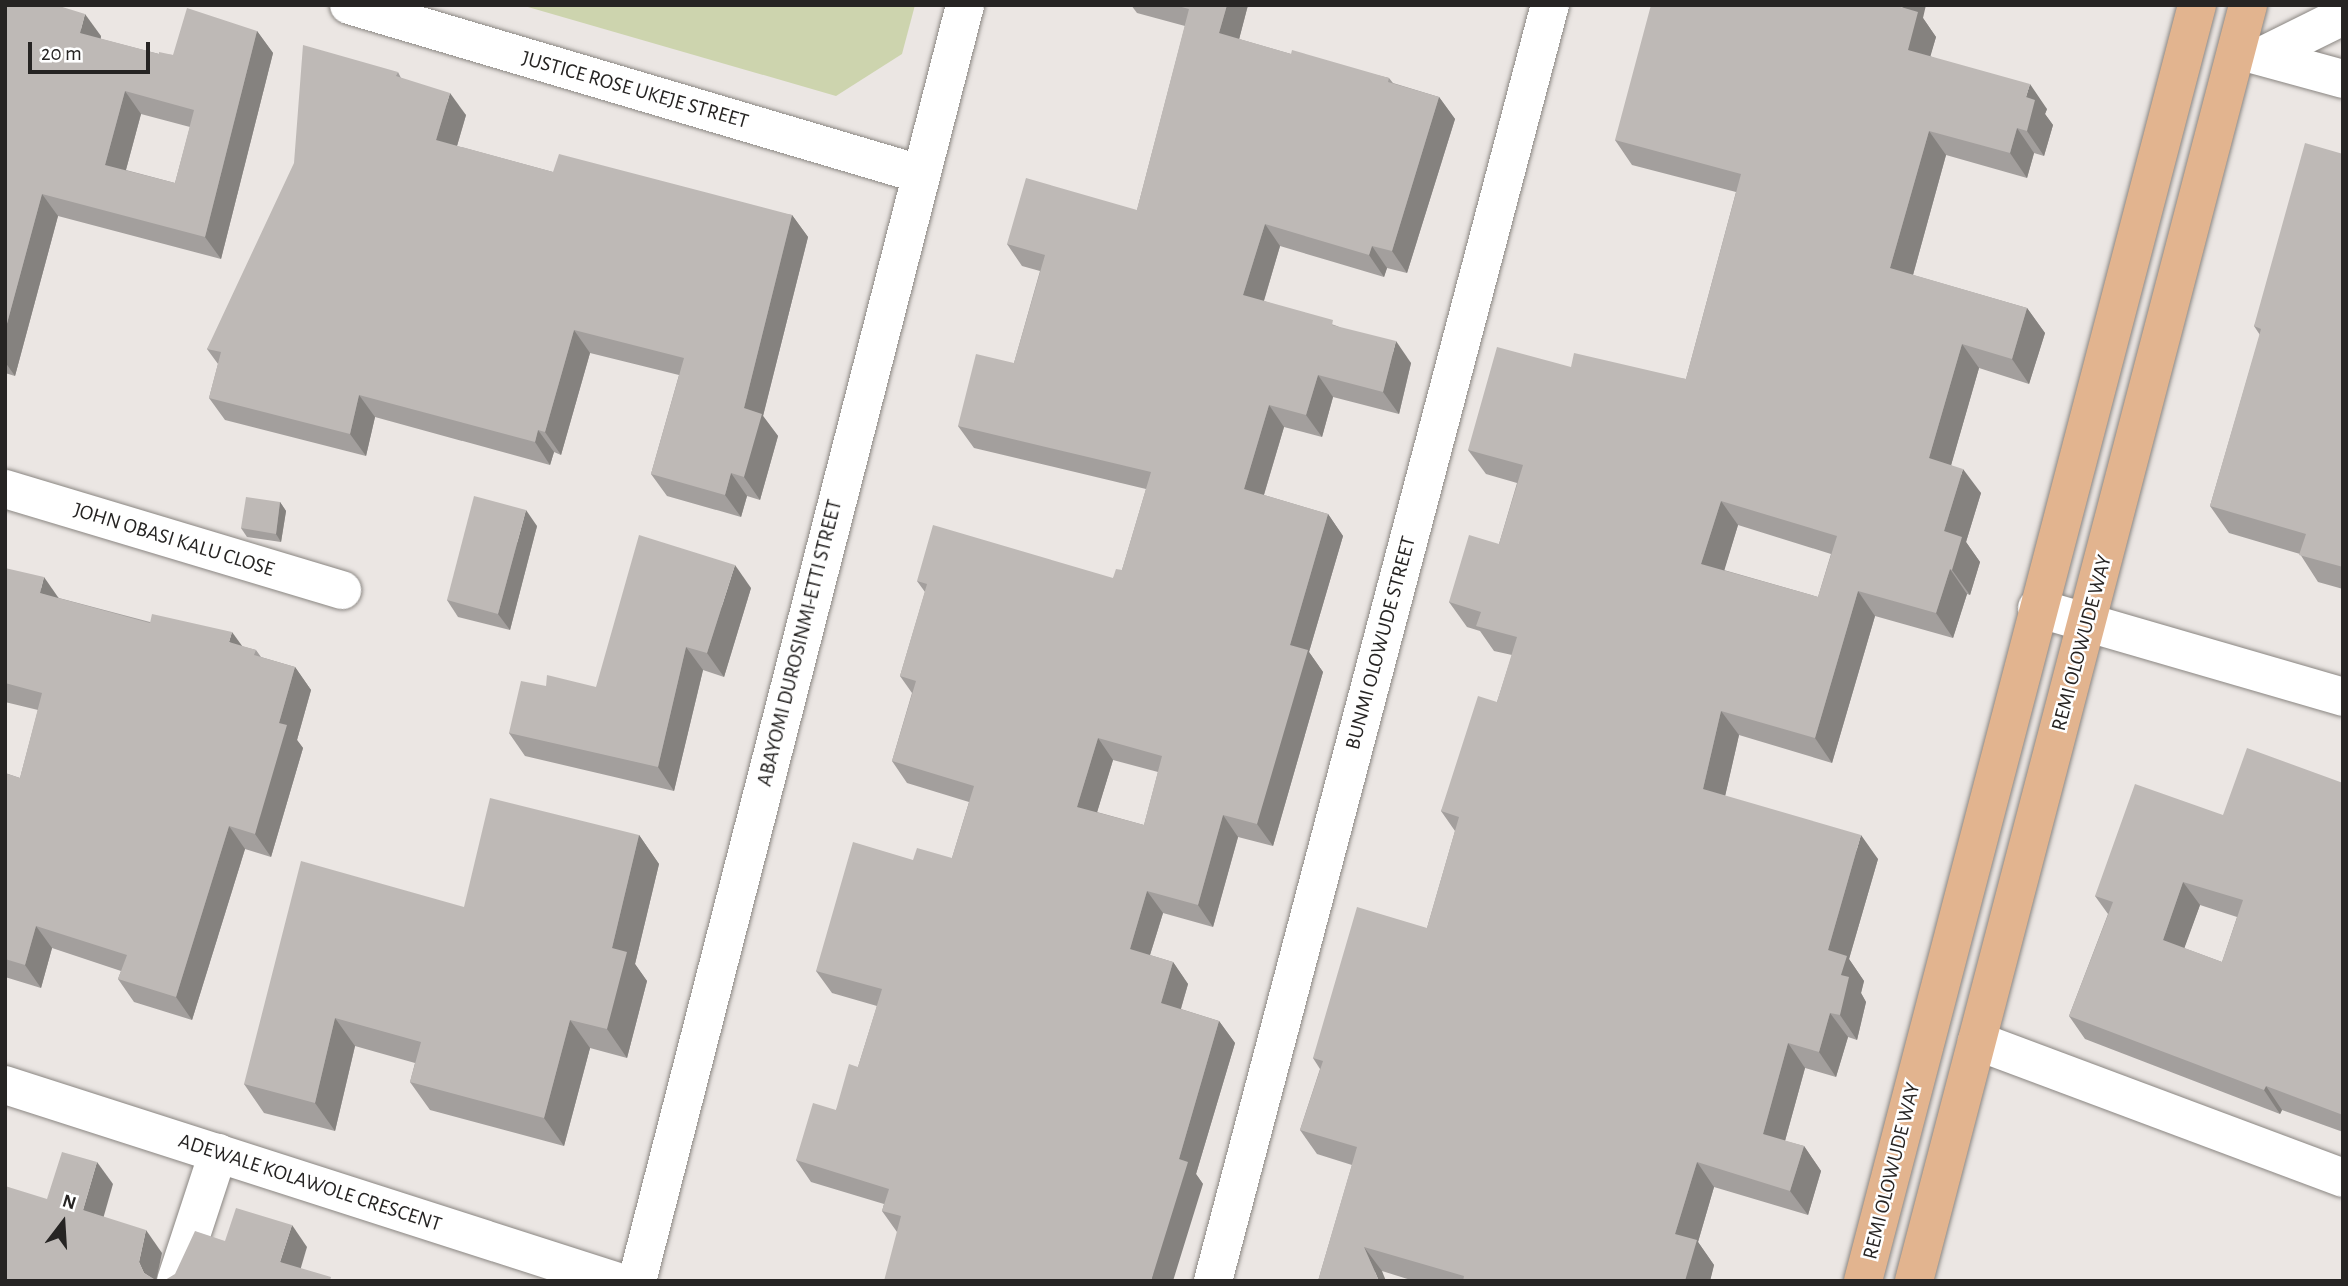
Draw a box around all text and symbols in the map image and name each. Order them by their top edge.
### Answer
scale bar [32,28,154,72]
text: 20 m [41,43,82,64]
street label: JUSTICE ROSE UKEJE STREET [519,46,751,134]
street label: JOHN OBASI KALU CLOSE [71,497,277,583]
street label: ABAYOMI DUROSINMI-ETTI STREET [752,497,848,789]
street label: BUNMI OLOWUDE STREET [1340,534,1422,752]
street label: REMI OLOWUDE WAY [2046,552,2118,734]
street label: REMI OLOWUDE WAY [1858,1080,1926,1262]
street label: ADEWALE KOLAWOLE CRESCENT [175,1128,445,1238]
north arrow [28,1188,98,1258]
text: N [60,1191,78,1213]

